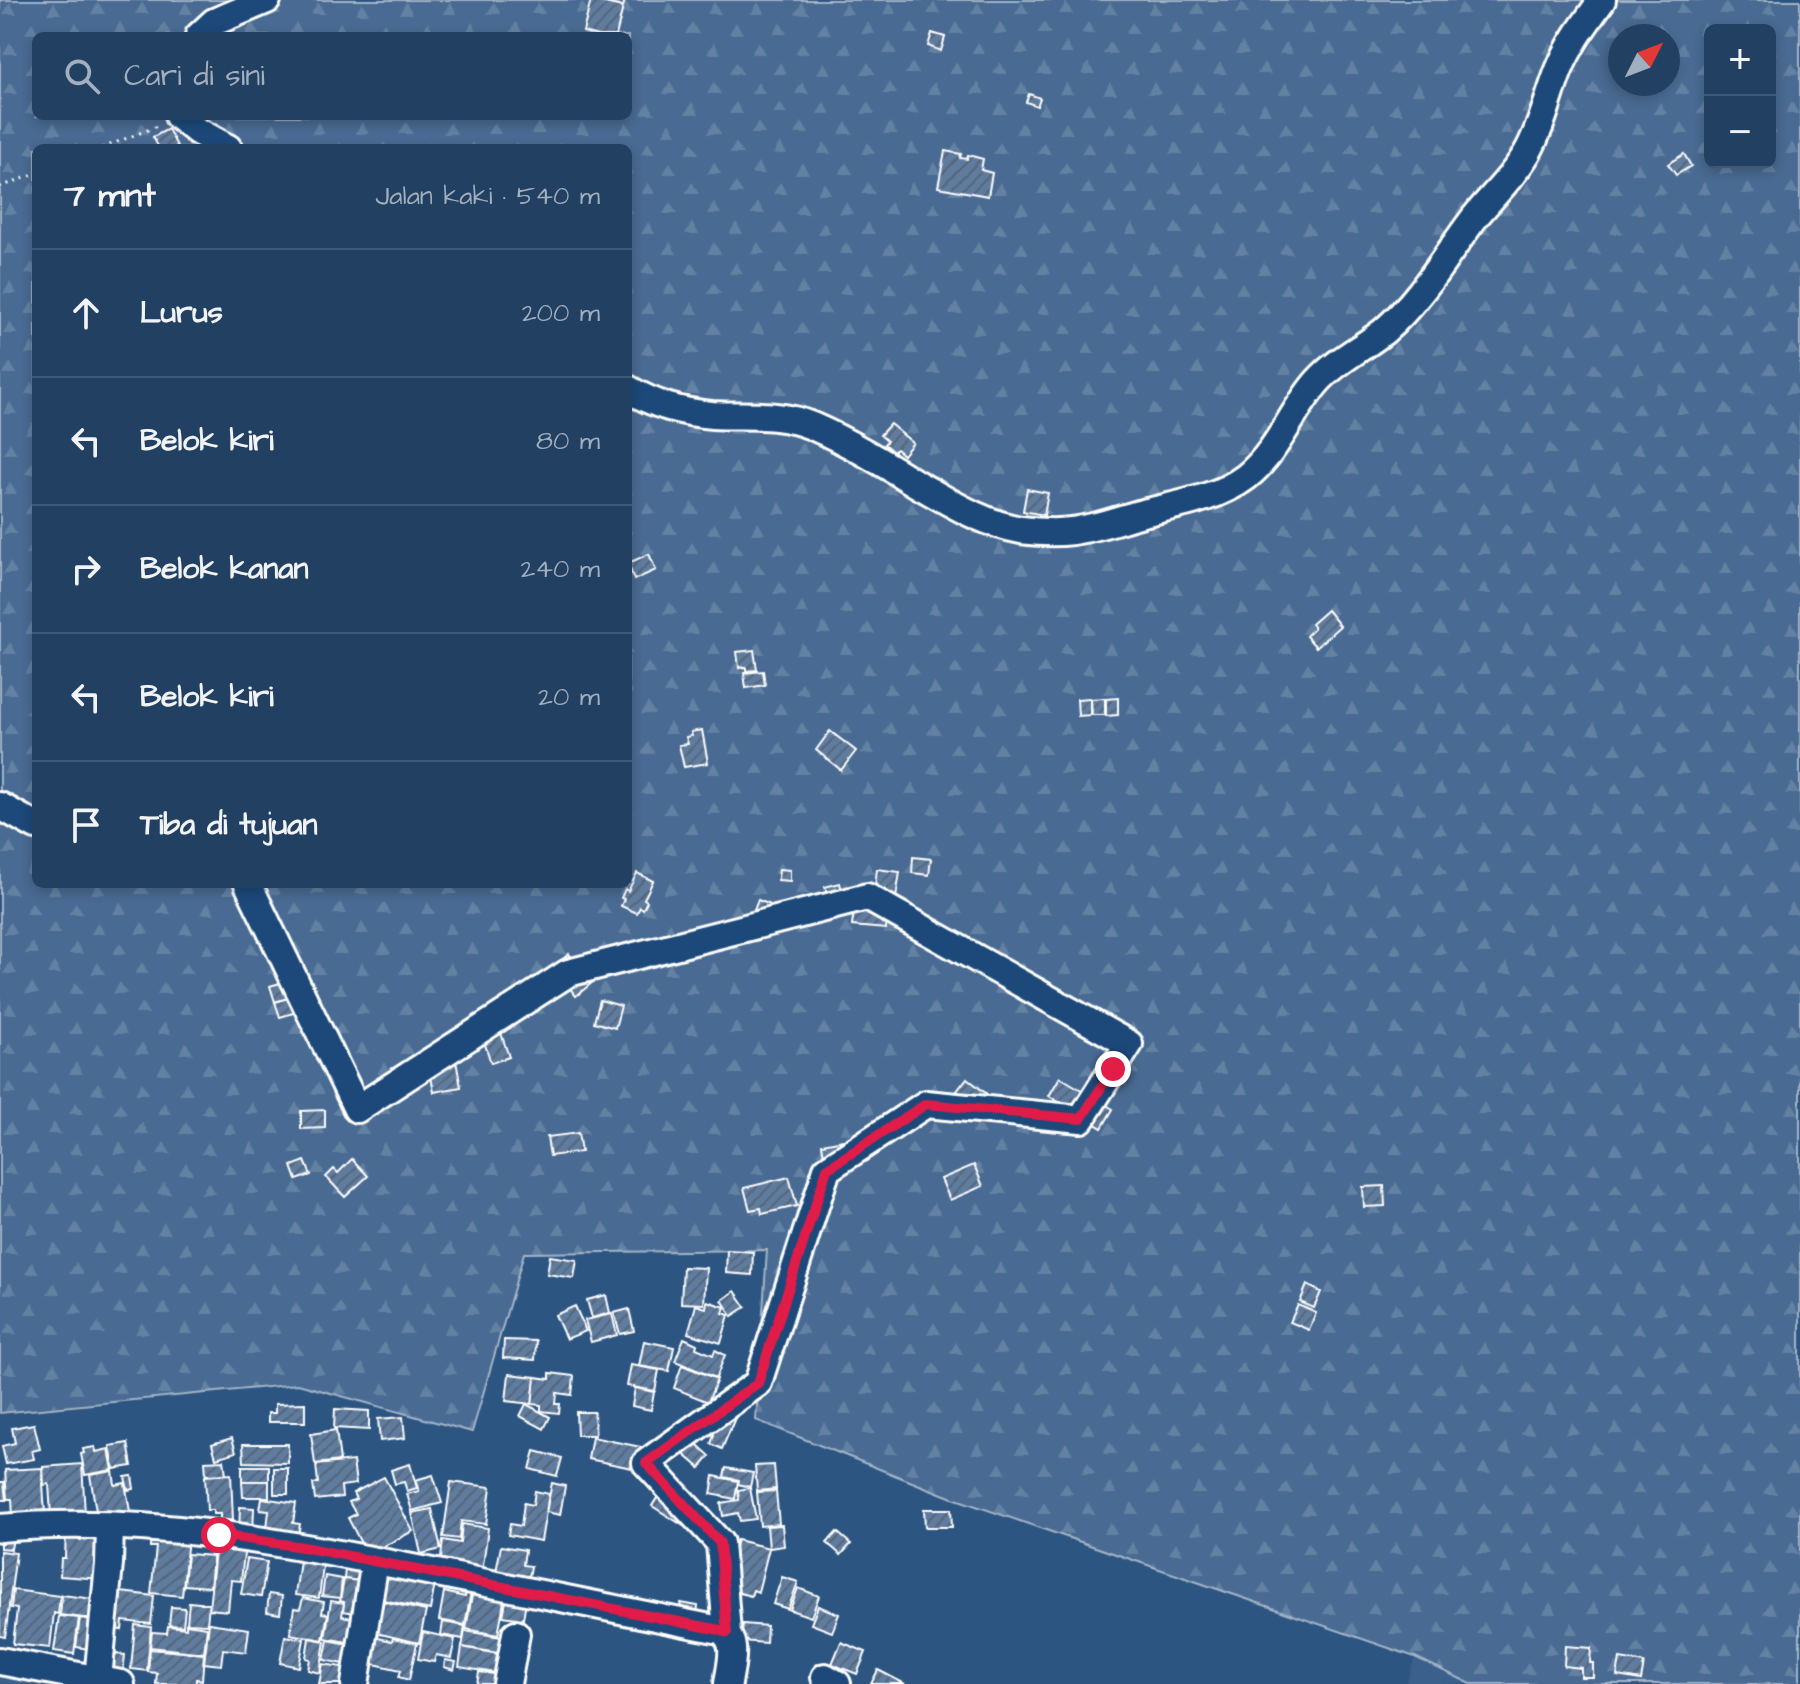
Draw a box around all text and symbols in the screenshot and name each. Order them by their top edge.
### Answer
north arrow [1608,24,1680,96]
map controls [1704,24,1776,168]
button: + [1704,24,1776,96]
search box [32,32,632,120]
icon: search [60,54,104,98]
text: Cari di sini [124,55,265,97]
button: − [1704,96,1776,168]
text: 7 mnt [64,172,156,220]
text: Jalan kaki · 540 m [376,178,600,214]
icon: ahead [64,291,108,335]
text: Lurus [140,292,223,334]
text: 200 m [522,295,600,331]
icon: left [64,419,108,463]
text: Belok kiri [140,420,274,462]
text: 80 m [536,423,600,459]
icon: right [64,547,108,591]
text: Belok kanan [140,548,309,590]
text: 240 m [520,551,600,587]
icon: left [64,675,108,719]
text: Belok kiri [140,676,274,718]
text: 20 m [538,679,600,715]
icon: arrive [64,803,108,847]
text: Tiba di tujuan [140,804,317,846]
route end [1095,1051,1131,1087]
route start [201,1517,237,1553]

